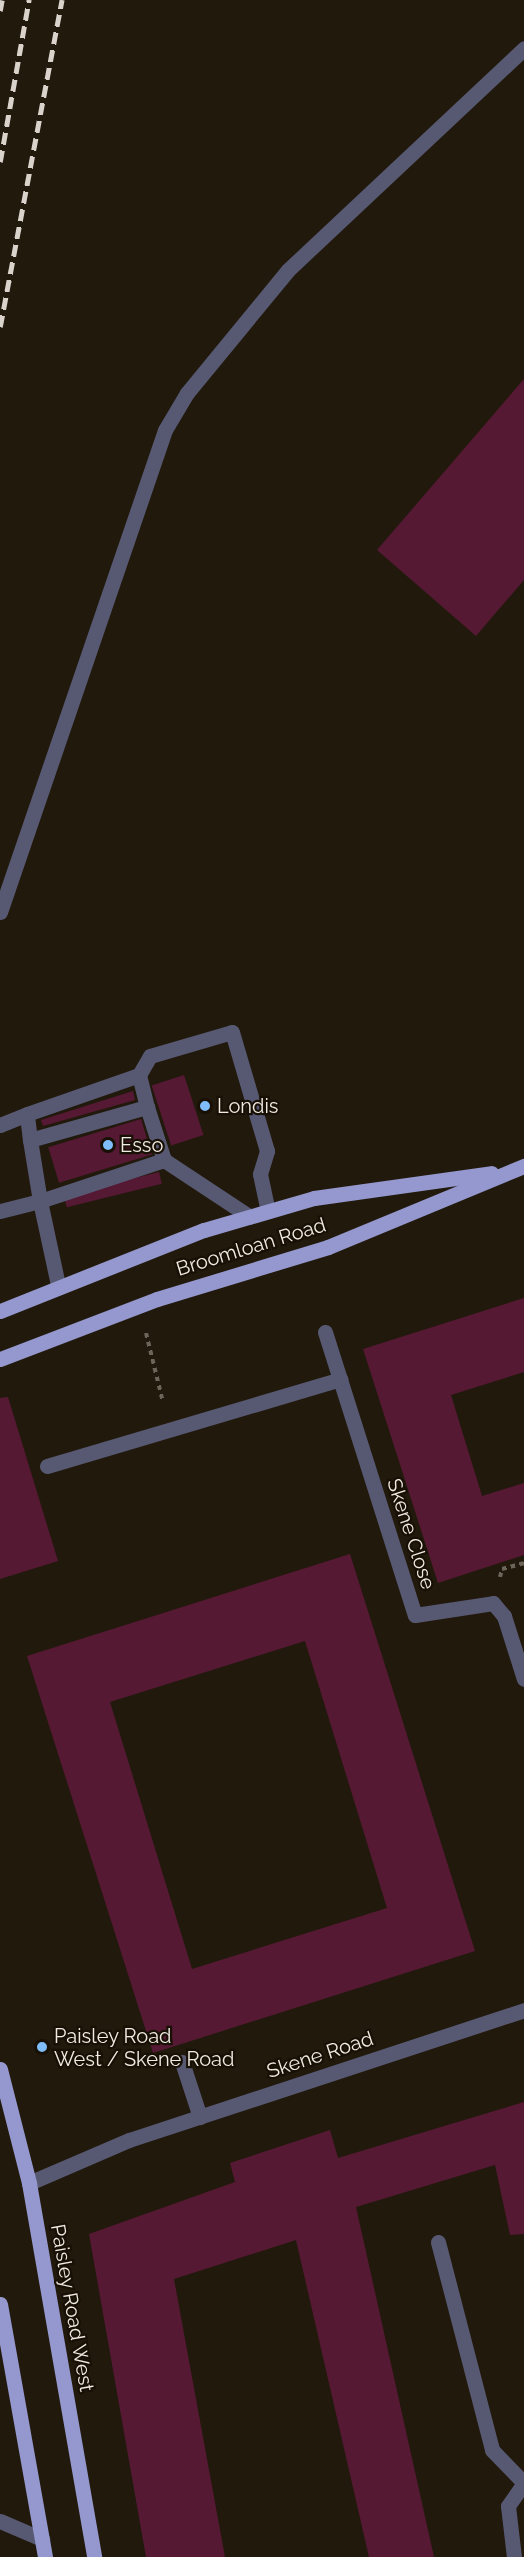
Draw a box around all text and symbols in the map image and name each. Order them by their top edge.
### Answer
place label: Londis [217,1094,278,1118]
marker: Londis [198,1099,212,1113]
place label: Esso [120,1133,163,1157]
marker: Esso [101,1138,115,1152]
street label: Broomloan Road [173,1213,329,1281]
street label: Skene Close [382,1476,440,1592]
place label: Paisley Road West / Skene Road [54,2024,234,2071]
street label: Skene Road [264,2027,376,2083]
marker: Paisley Road West / Skene Road [35,2040,49,2054]
street label: Paisley Road West [45,2222,99,2394]

